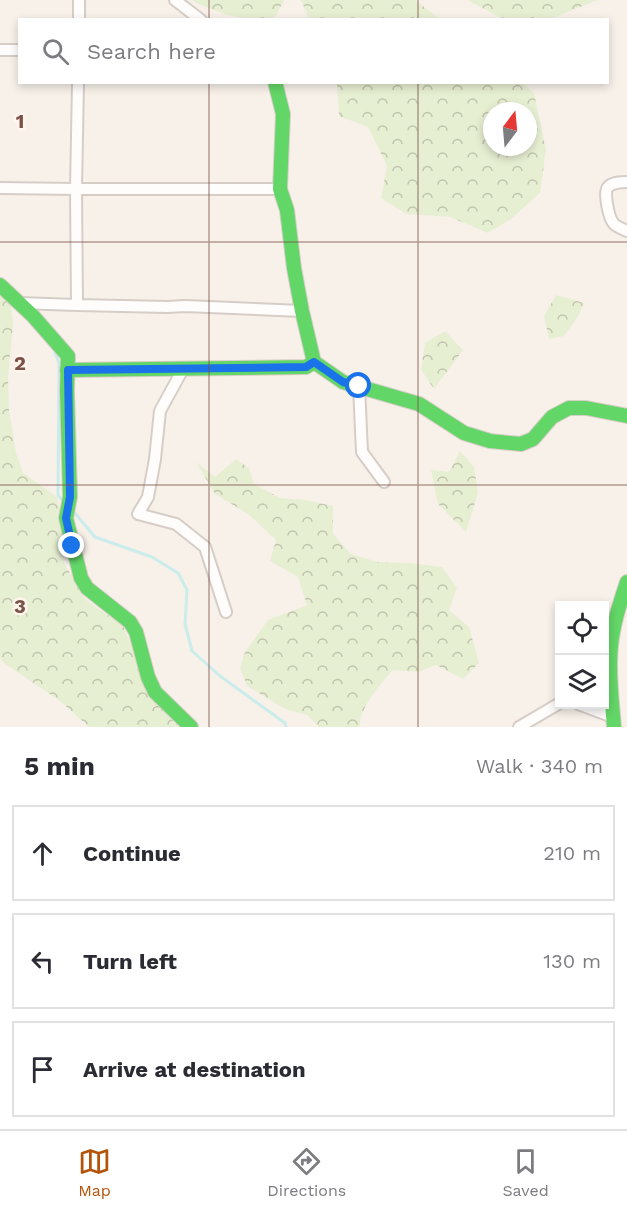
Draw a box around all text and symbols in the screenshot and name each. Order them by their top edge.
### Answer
search box [18,18,609,84]
icon: search [39,35,72,68]
text: Search here [87,39,216,64]
north arrow [483,102,537,156]
text: 1 [16,109,24,133]
text: 2 [14,351,26,375]
route start [345,372,371,398]
route end [58,532,84,558]
text: 3 [14,594,26,618]
map controls [555,601,609,709]
button: locate [555,601,609,655]
button: layers [555,655,609,709]
text: 5 min [24,751,95,781]
text: Walk · 340 m [476,754,603,778]
icon: ahead [26,837,59,870]
text: Continue [83,841,181,866]
text: 210 m [543,841,601,865]
icon: left [26,945,59,978]
text: Turn left [83,949,177,974]
text: 130 m [543,949,601,973]
icon: arrive [26,1053,59,1086]
text: Arrive at destination [83,1057,306,1082]
tab: Map [78,1145,111,1200]
tab: Directions [267,1145,346,1200]
tab: Saved [502,1145,549,1200]

